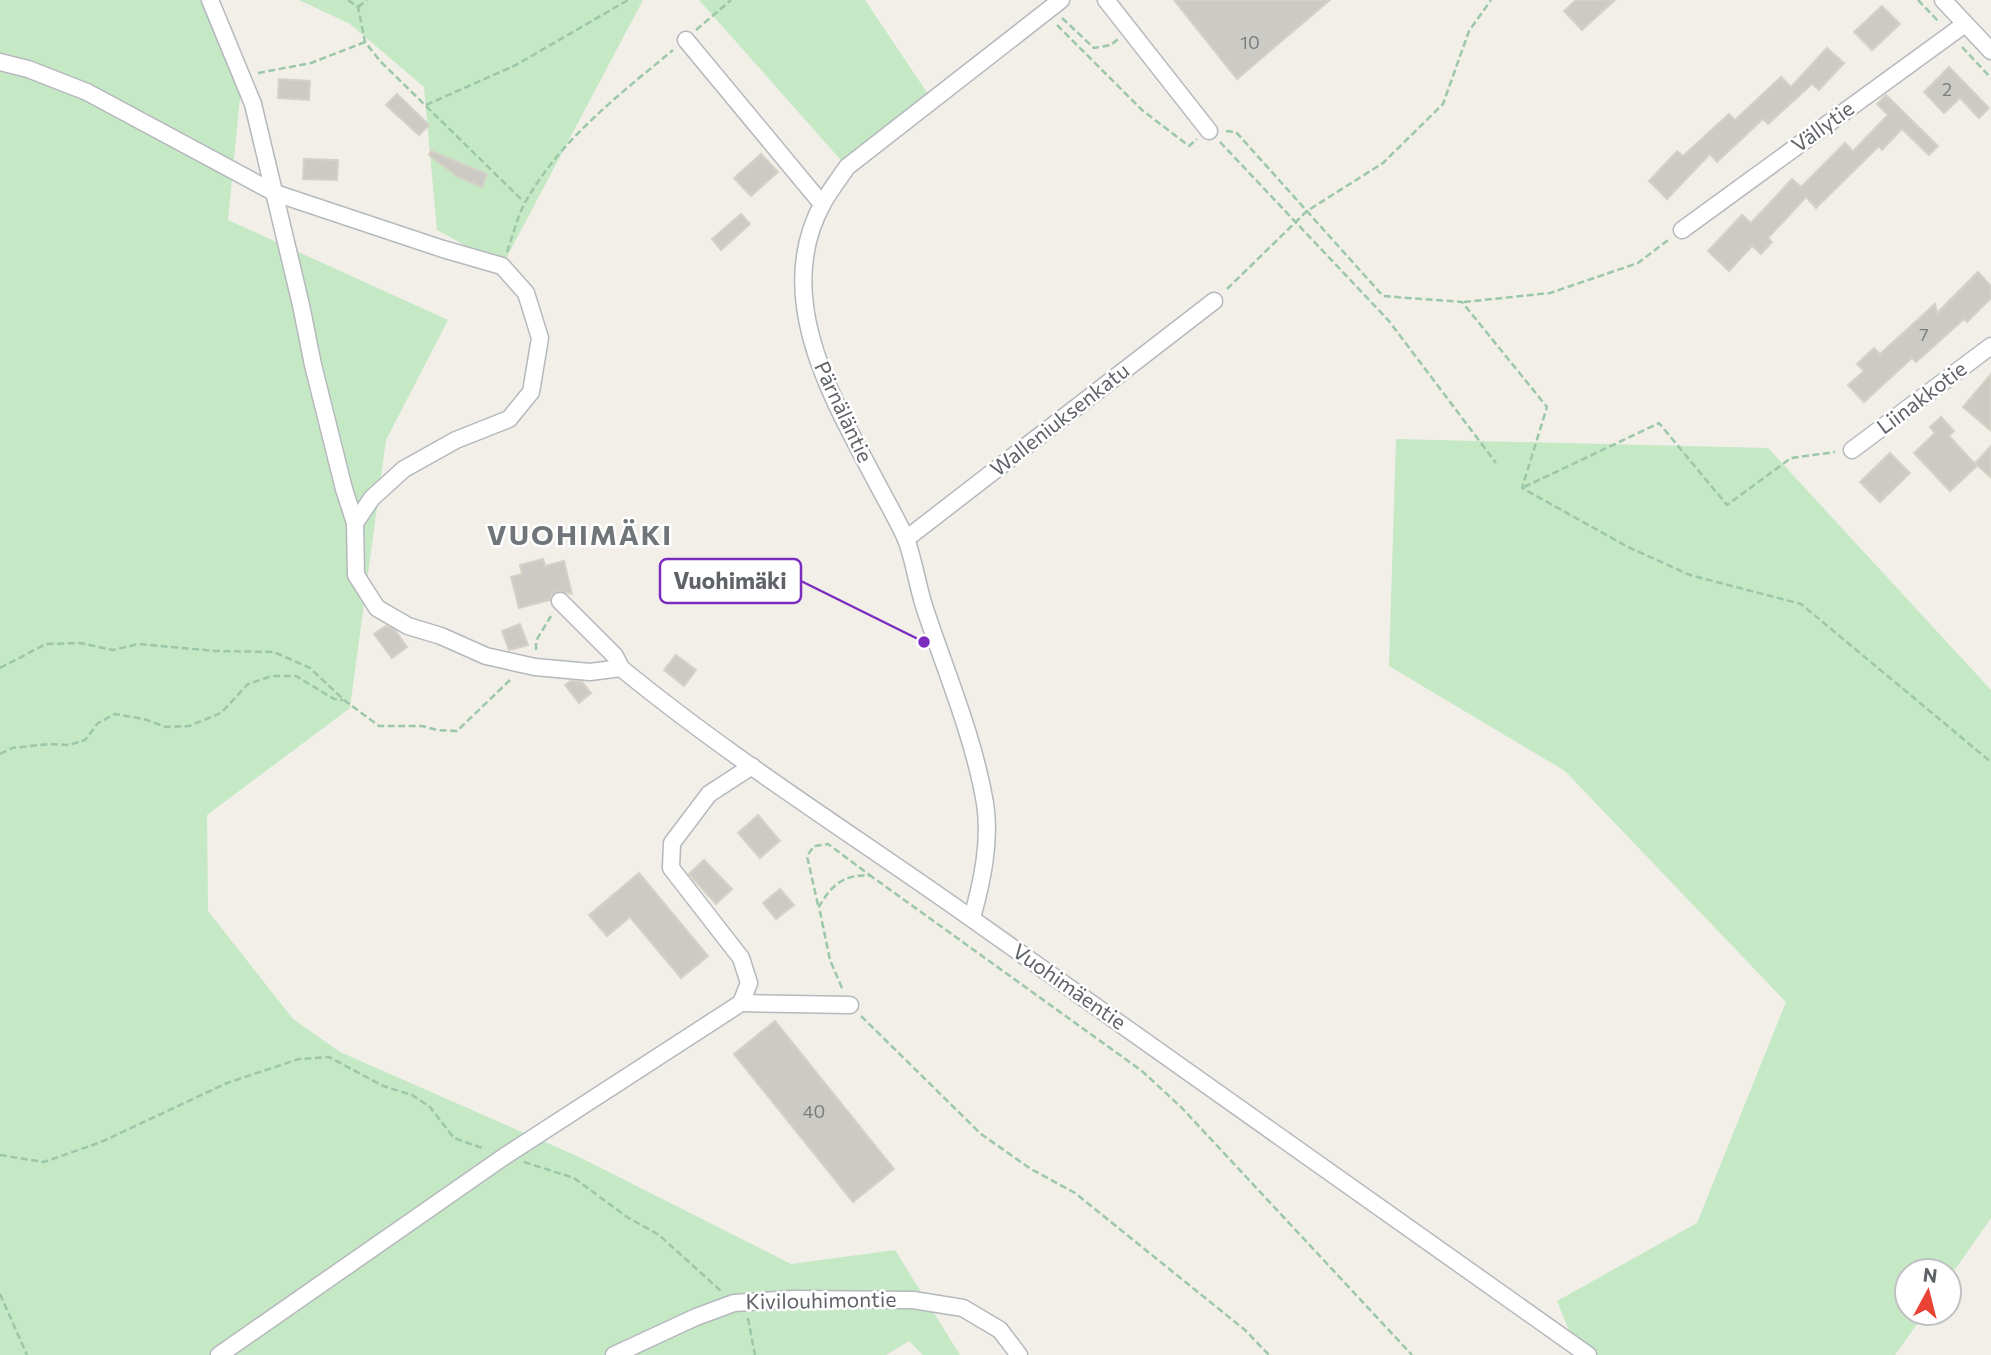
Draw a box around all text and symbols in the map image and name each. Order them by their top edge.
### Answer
house number: 10 [1240,31,1260,53]
house number: 2 [1942,78,1952,100]
street label: Vällytie [1786,95,1858,157]
house number: 7 [1919,323,1929,345]
street label: Liinakkotie [1871,355,1971,439]
street label: Pärnäläntie [810,357,879,466]
street label: Walleniuksenkatu [985,357,1133,481]
district label: VUOHIMÄKI [487,517,673,551]
callout: Vuohimäki [660,559,801,603]
text: Vuohimäki [673,566,787,594]
street label: Vuohimäentie [1008,938,1131,1034]
house number: 40 [803,1100,825,1122]
north arrow [1893,1257,1963,1327]
text: N [1922,1262,1939,1287]
street label: Kivilouhimontie [745,1286,897,1313]

